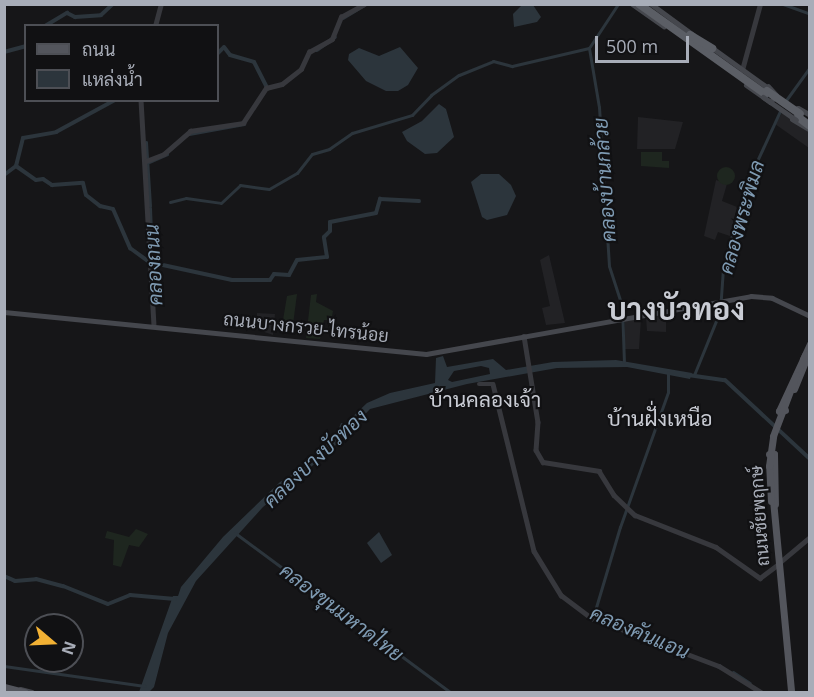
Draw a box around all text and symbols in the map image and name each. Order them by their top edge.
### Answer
legend [24,24,219,102]
scale bar [598,24,692,62]
text: 500 m [606,34,658,58]
text: ถนน [82,37,115,61]
text: แหล่งน้ำ [82,67,143,91]
water label: คลองบ้านกล้วย [588,117,620,243]
water label: คลองพระพิมล [713,157,769,277]
water label: คลองถนน [139,224,167,306]
district label: บางบัวทอง [607,291,745,327]
street label: ถนนบางกรวย-ไทรน้อย [222,308,390,346]
district label: บ้านคลองเจ้า [429,386,541,412]
water label: คลองบางบัวทอง [258,404,372,512]
district label: บ้านฝั่งเหนือ [607,405,713,431]
street label: ถนนชัยพฤกษ์ [745,465,773,567]
water label: คลองขุนมหาดไทย [276,558,408,666]
water label: คลองคันแอน [587,600,693,664]
north arrow [24,613,84,673]
text: N [57,638,82,658]

